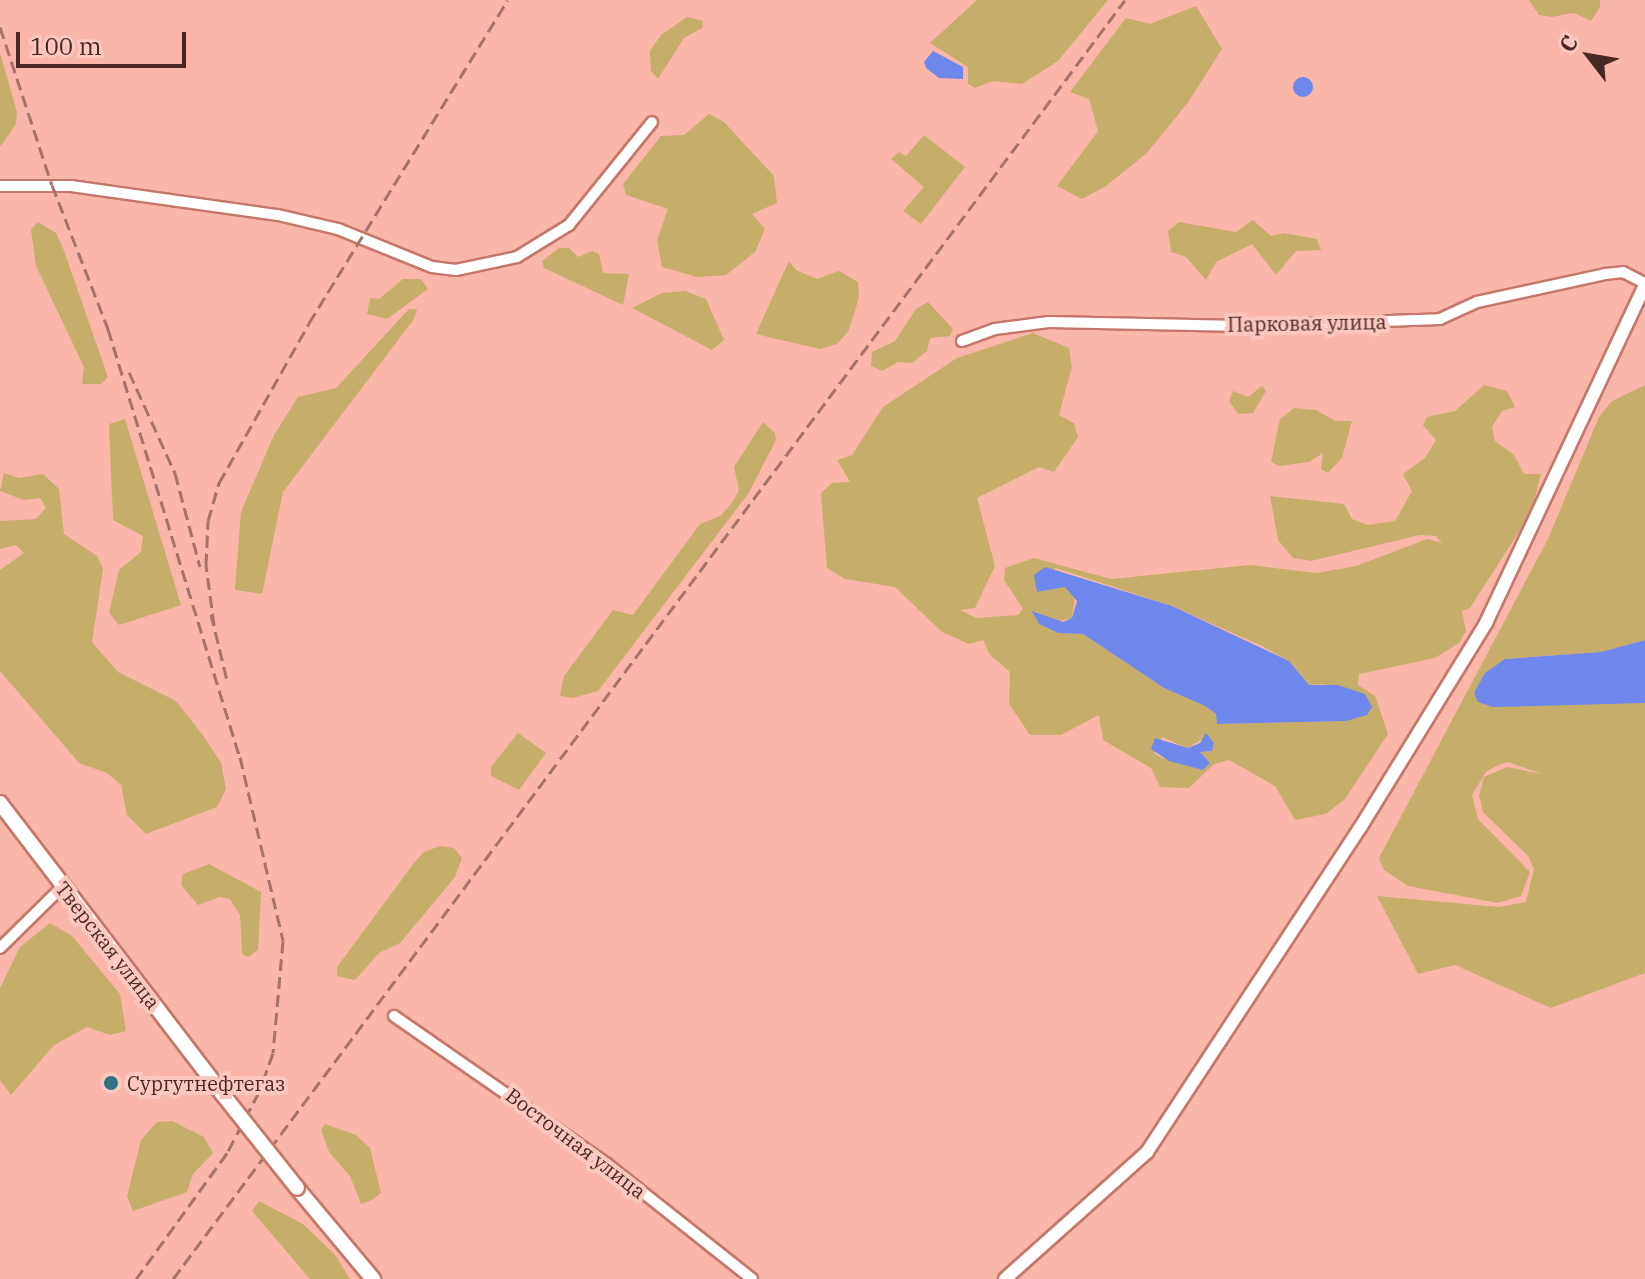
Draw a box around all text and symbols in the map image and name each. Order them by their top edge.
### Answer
scale bar [20,16,190,66]
north arrow [1549,16,1629,96]
text: 100 m [30,30,102,62]
text: С [1552,30,1584,57]
street label: Парковая улица [1227,310,1387,336]
street label: Тверская улица [51,876,165,1014]
place label: Сургутнефтегаз [127,1071,285,1095]
marker: Сургутнефтегаз [102,1074,120,1092]
street label: Восточная улица [501,1083,651,1203]

